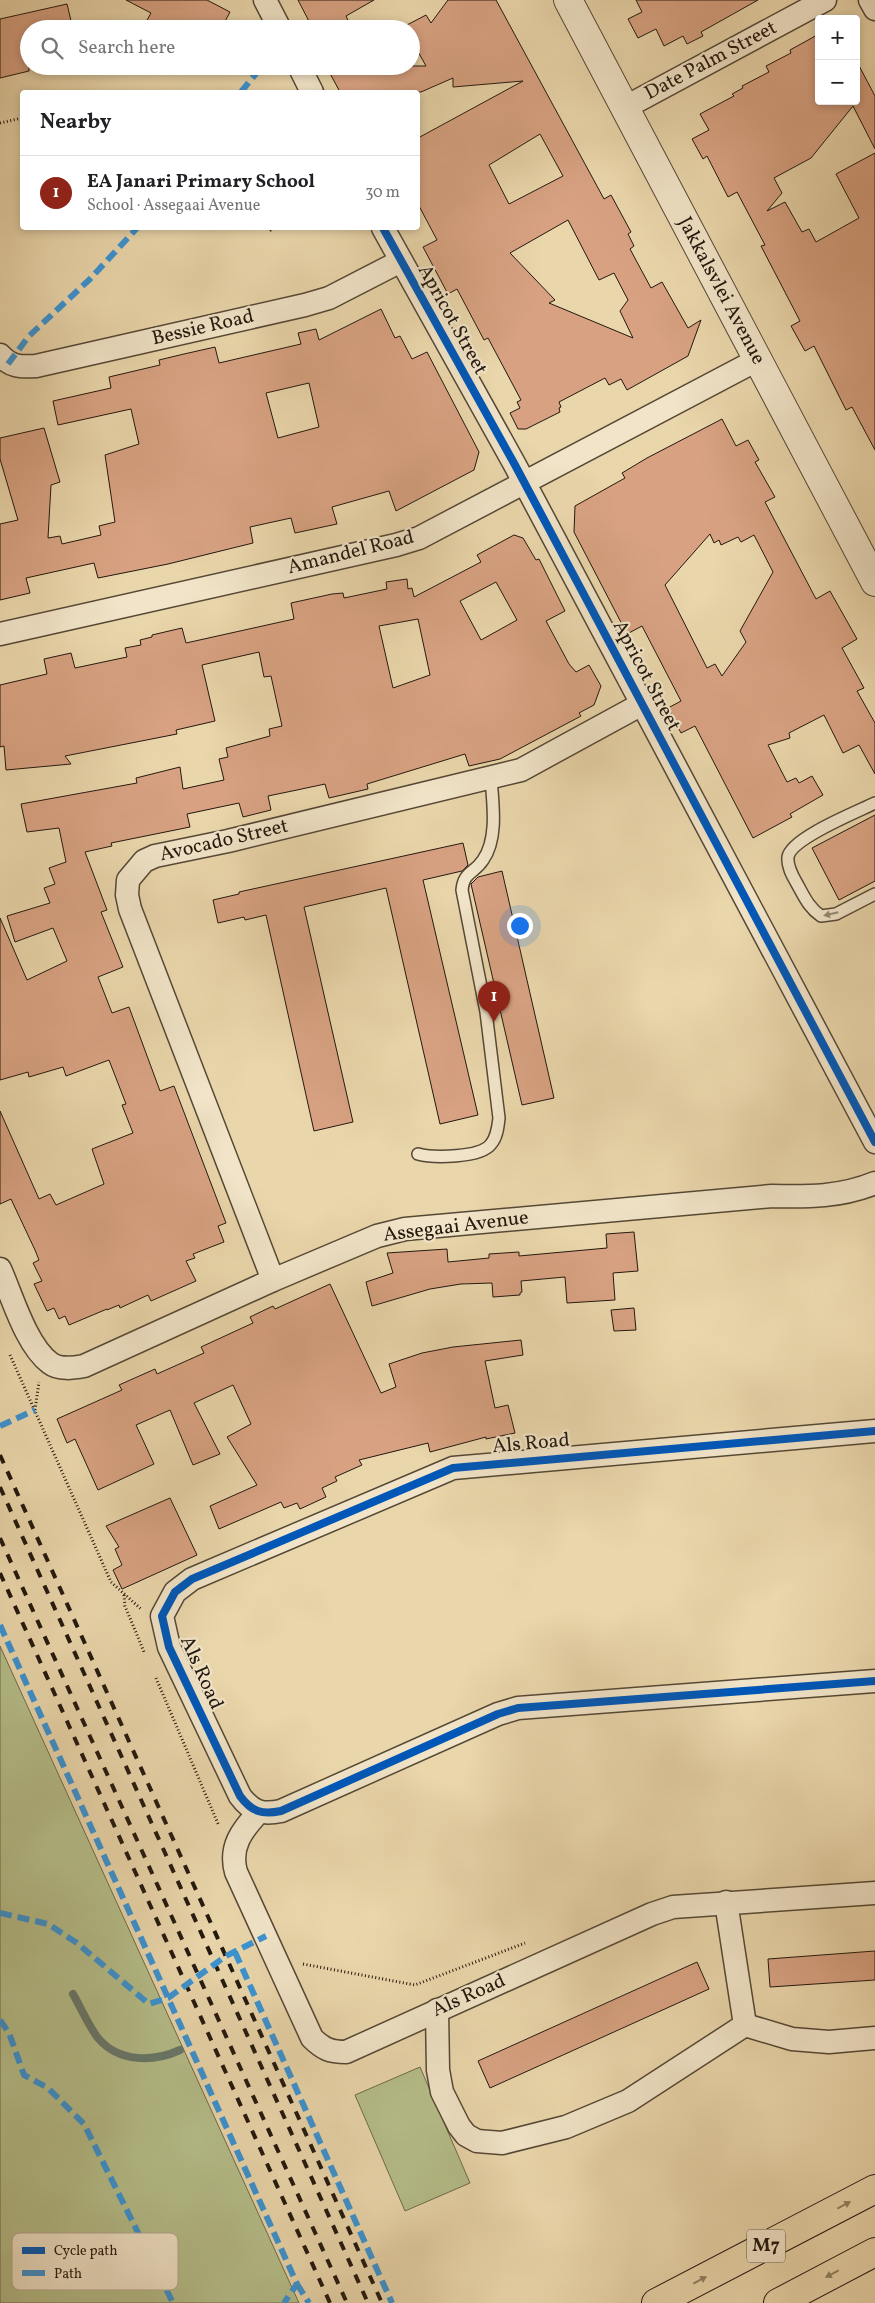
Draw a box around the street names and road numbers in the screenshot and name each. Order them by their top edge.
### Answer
street label: Date Palm Street [640,14,782,108]
street label: Jakkalsvlei Avenue [670,212,772,370]
street label: Apricot Street [410,260,494,380]
street label: Bessie Road [149,303,257,353]
street label: Amandel Road [285,524,417,582]
street label: Apricot Street [605,615,687,737]
street label: Avocado Street [157,813,291,869]
street label: Assegaai Avenue [382,1204,530,1250]
street label: Als Road [491,1427,571,1461]
street label: Als Road [172,1632,230,1714]
street label: Als Road [428,1967,510,2025]
road number: M7 [747,2230,785,2262]

